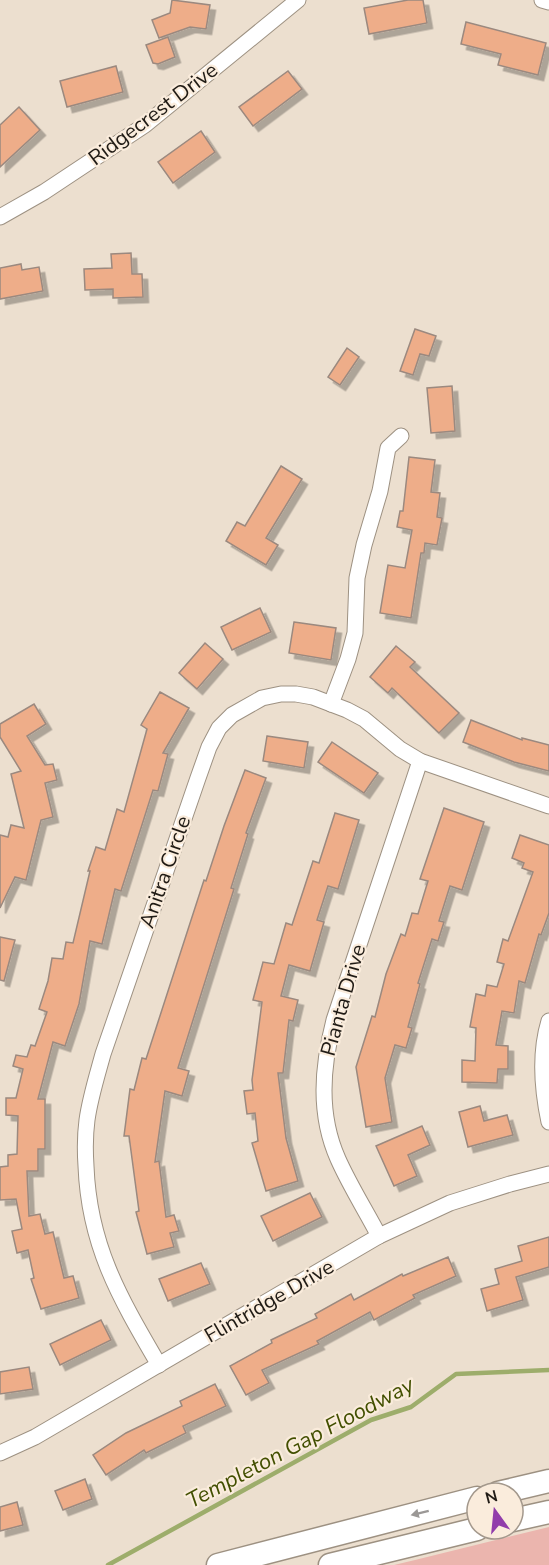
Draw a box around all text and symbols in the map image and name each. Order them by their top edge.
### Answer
street label: Ridgecrest Drive [82,56,224,172]
street label: Anitra Circle [133,812,197,932]
street label: Pianta Drive [314,941,372,1059]
street label: Flintridge Drive [199,1253,339,1349]
water label: Templeton Gap Floodway [181,1370,420,1516]
north arrow [465,1481,525,1541]
text: N [483,1485,500,1510]
one-way arrow [411,1508,429,1518]

